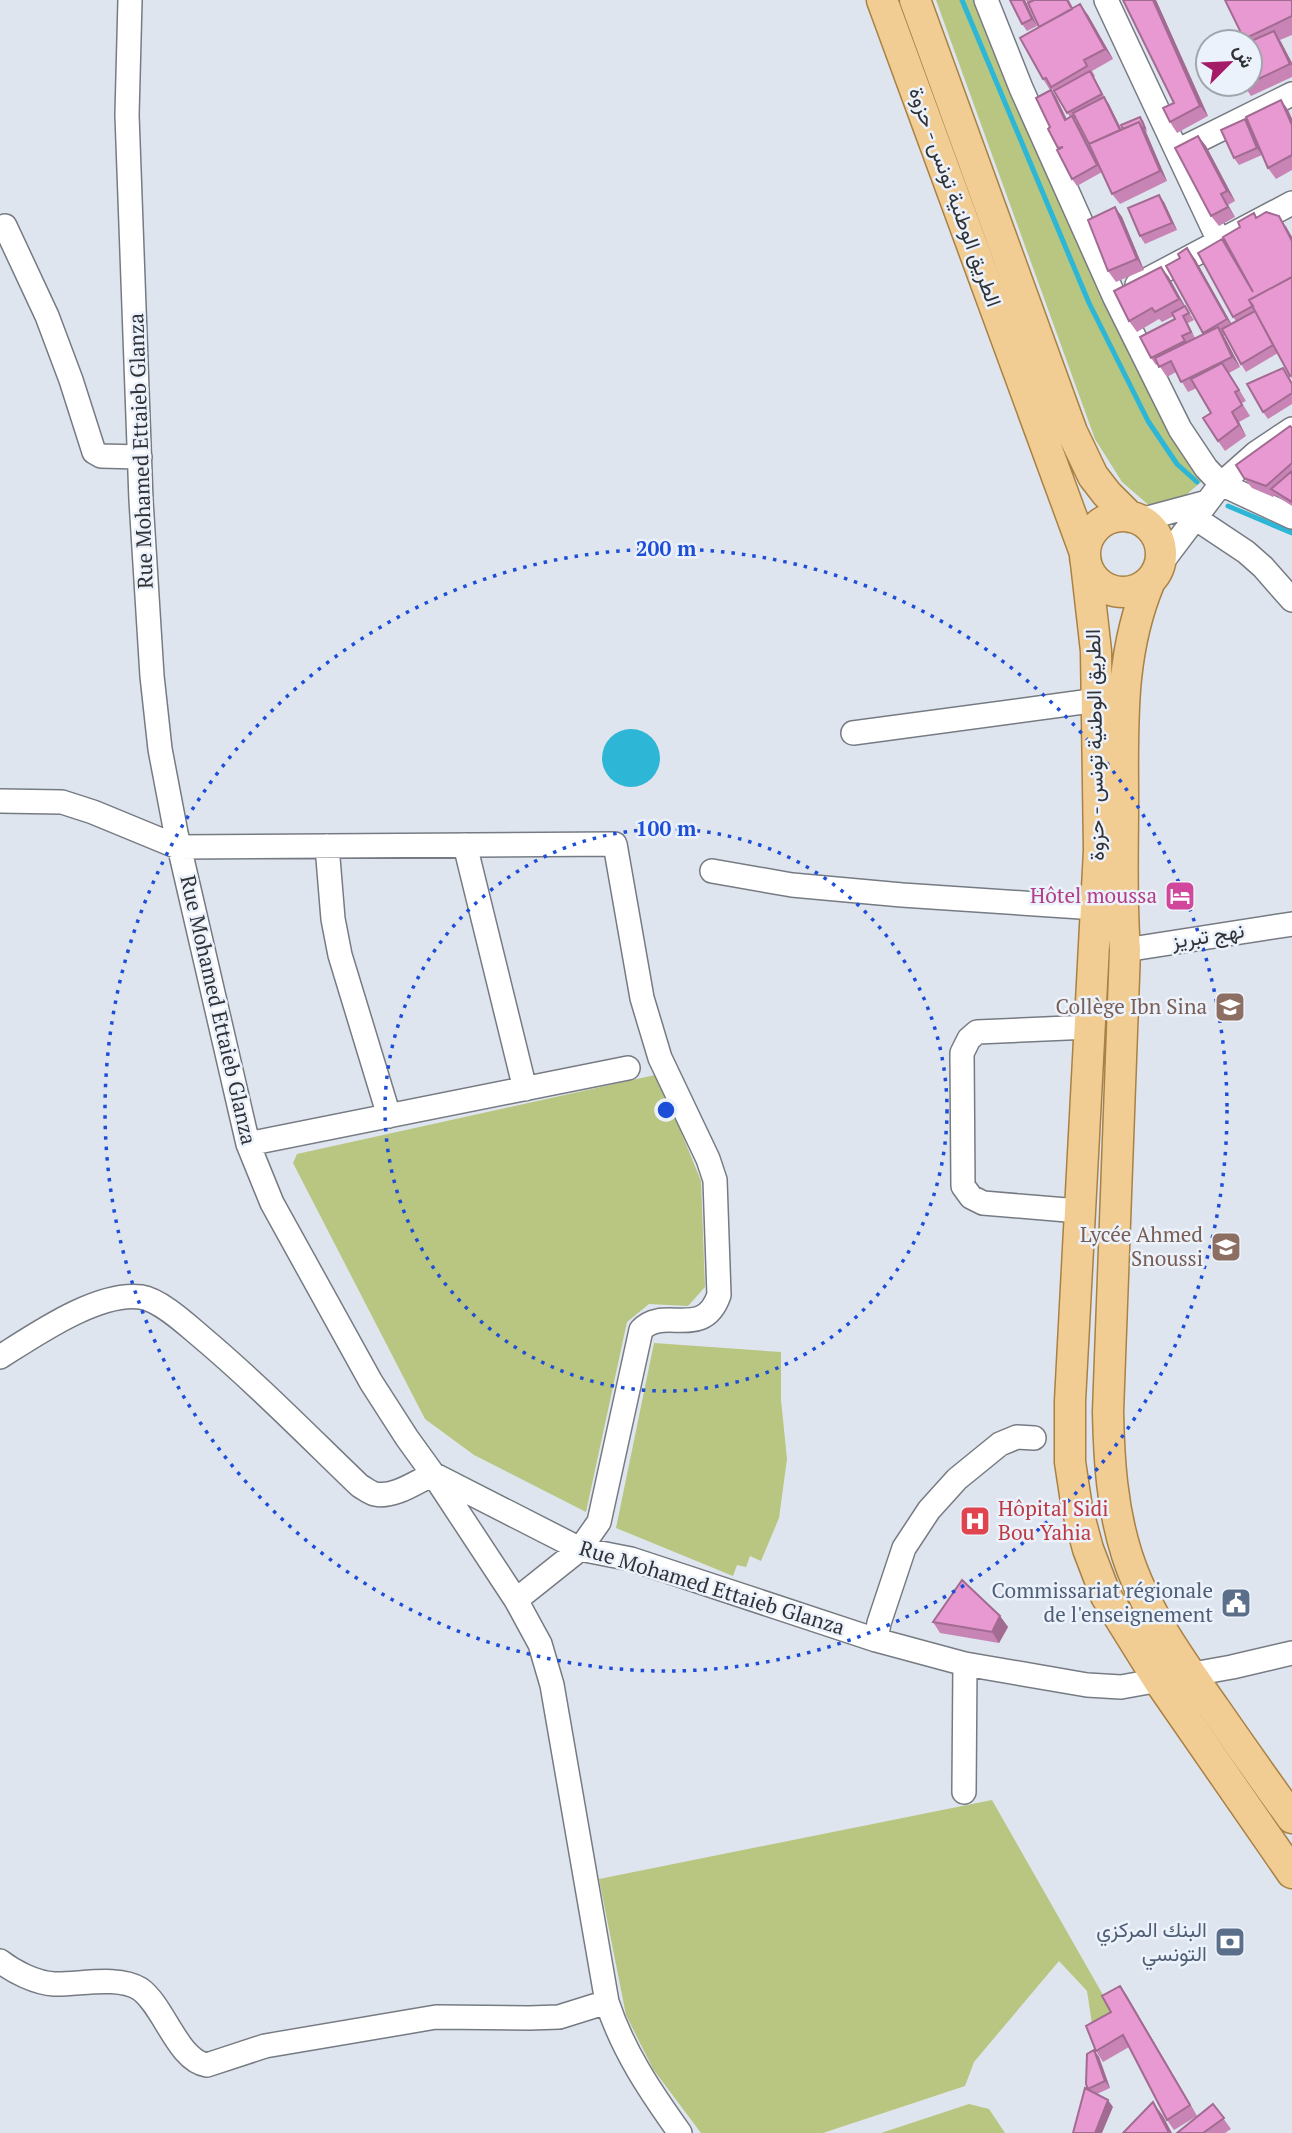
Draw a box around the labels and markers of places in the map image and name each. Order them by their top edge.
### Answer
hotel icon: Hôtel moussa [1163,879,1197,913]
place label: Hôtel moussa [1030,881,1157,909]
school or university icon: Collège Ibn Sina [1213,990,1247,1024]
place label: Collège Ibn Sina [1055,992,1207,1020]
centre of rings [654,1098,678,1122]
place label: Lycée Ahmed Snoussi [1080,1220,1203,1272]
school or university icon: Lycée Ahmed Snoussi [1209,1230,1243,1264]
place label: Hôpital Sidi Bou Yahia [998,1494,1108,1546]
hospital icon: Hôpital Sidi Bou Yahia [958,1504,992,1538]
place label: Commissariat régionale de l'enseignement [992,1576,1213,1628]
public building icon: Commissariat régionale de l'enseignement [1219,1586,1253,1620]
place label: البنك المركزي التونسي [1096,1915,1207,1971]
bank icon: البنك المركزي التونسي [1213,1925,1247,1959]

